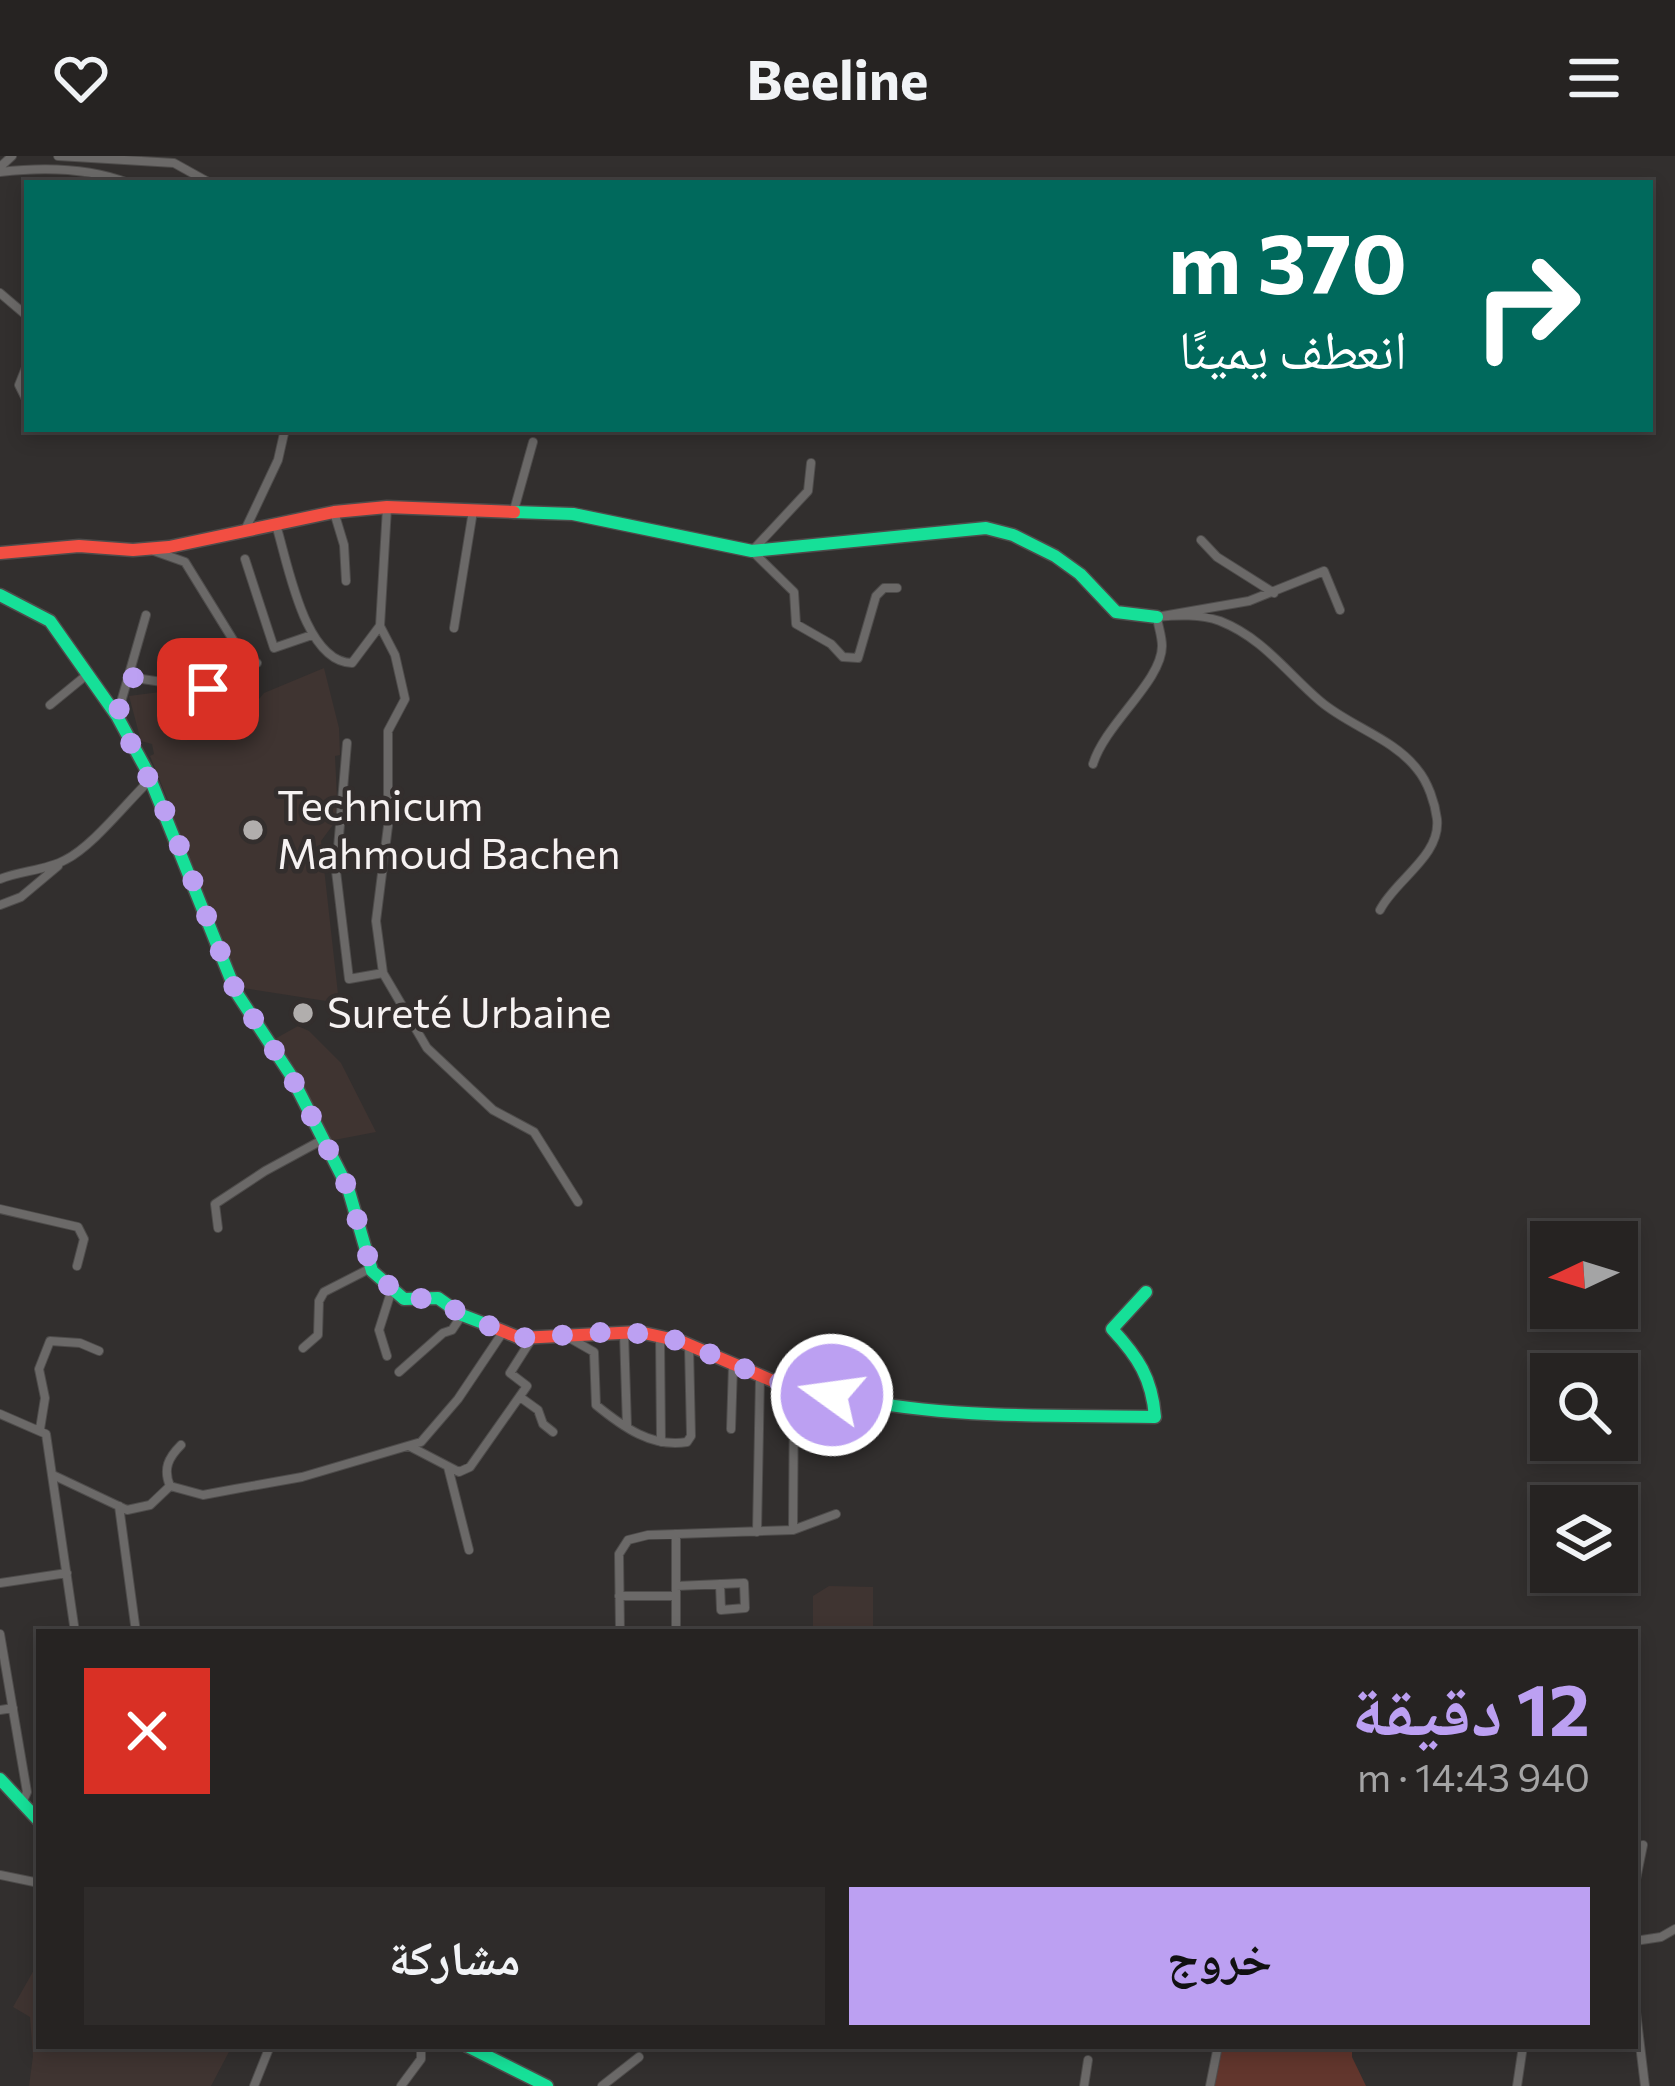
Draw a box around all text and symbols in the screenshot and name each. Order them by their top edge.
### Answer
icon: heart [48,45,114,111]
text: Beeline [746,45,929,111]
icon: menu [1561,45,1627,111]
text: 370 m [1168,209,1407,311]
icon: right [1449,228,1605,384]
text: انعطف يمينًا [1179,314,1407,380]
pin [157,638,259,740]
icon: arrive [175,656,241,722]
place label: Technicum Mahmoud Bachen [277,778,620,878]
marker: Technicum Mahmoud Bachen [240,817,266,843]
place label: Sureté Urbaine [327,985,611,1037]
marker: Sureté Urbaine [290,1000,316,1026]
north arrow [1530,1221,1638,1329]
map controls [1530,1221,1638,1593]
position arrow [769,1332,895,1458]
button: search [1530,1353,1638,1461]
button: layers [1530,1485,1638,1593]
text: 12 دقيقة [1351,1663,1590,1751]
button: close [84,1668,210,1794]
text: 940 m · 14:43 [1357,1752,1590,1800]
button: مشاركة [84,1887,825,2025]
button: خروج [849,1887,1590,2025]

